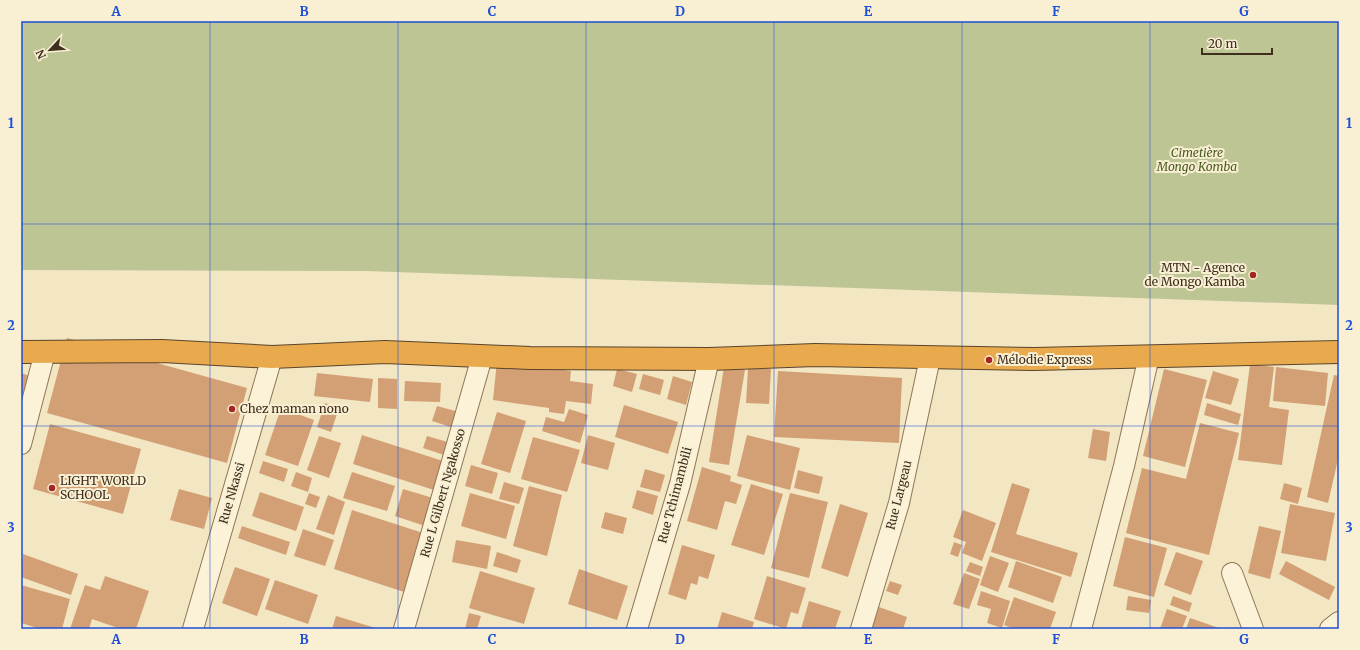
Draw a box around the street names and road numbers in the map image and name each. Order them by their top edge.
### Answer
street label: Rue L Gilbert Ngakosso [417,427,468,559]
street label: Rue Tchimambili [654,445,695,545]
street label: Rue Largeau [883,458,915,531]
street label: Rue Nkassi [216,460,248,526]

